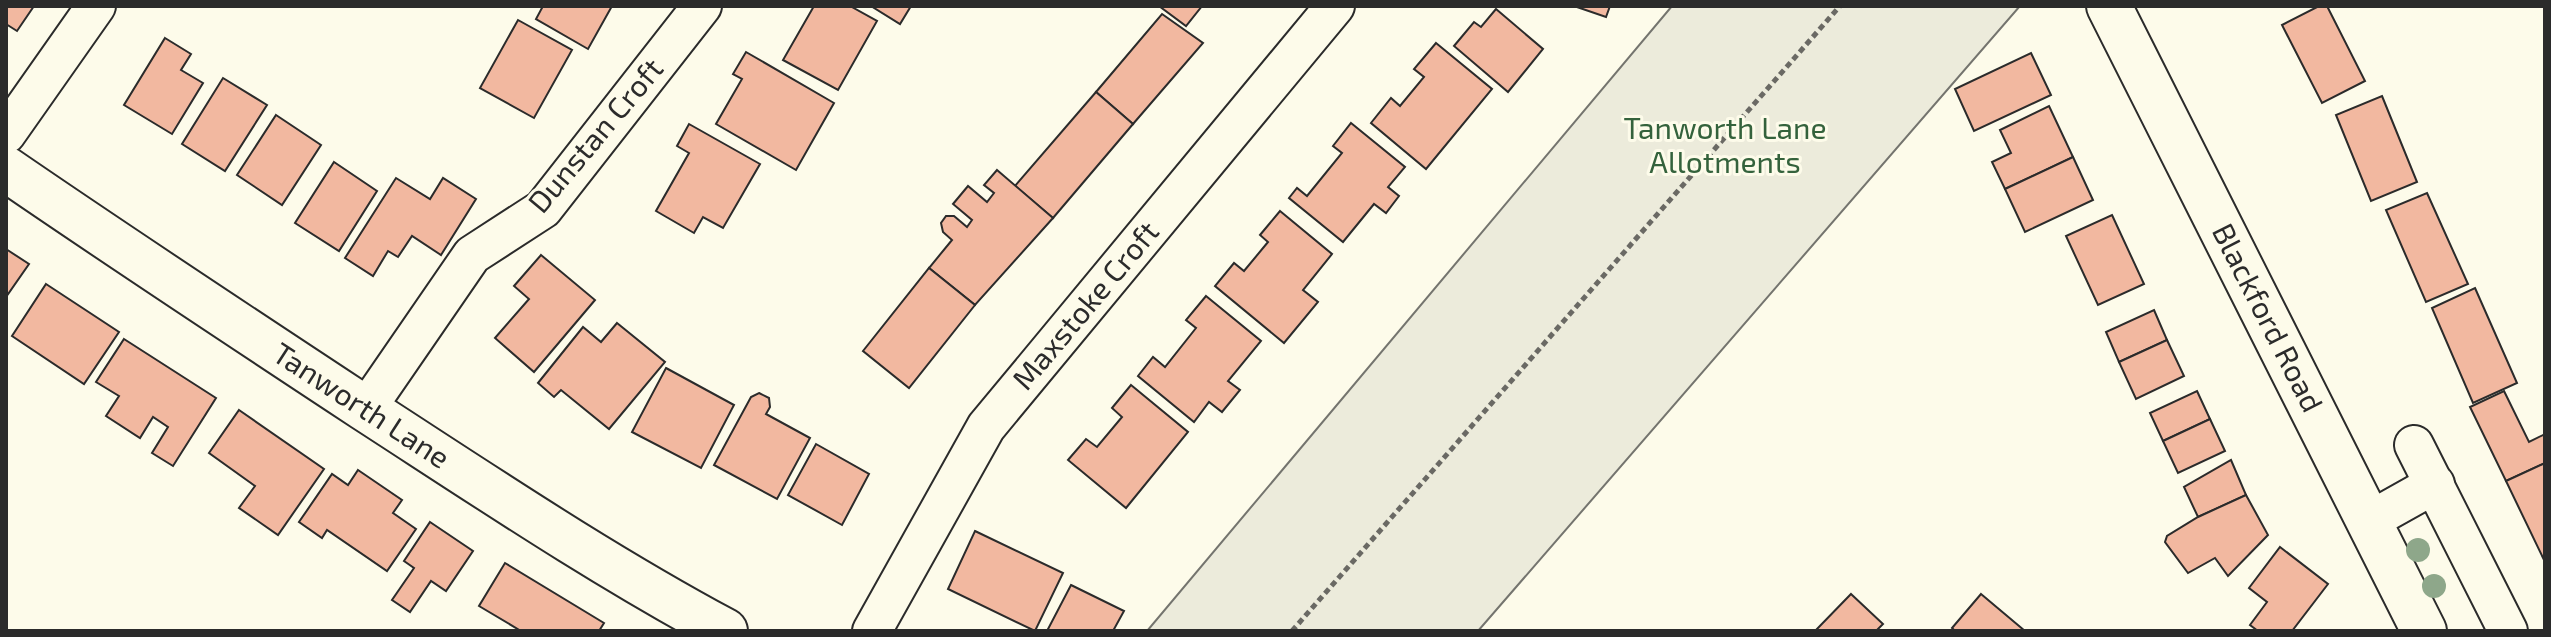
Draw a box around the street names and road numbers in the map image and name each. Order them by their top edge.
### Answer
street label: Dunstan Croft [520,50,669,219]
street label: Maxstoke Croft [1004,213,1165,396]
street label: Blackford Road [2206,217,2332,417]
street label: Tanworth Lane [267,334,457,475]

